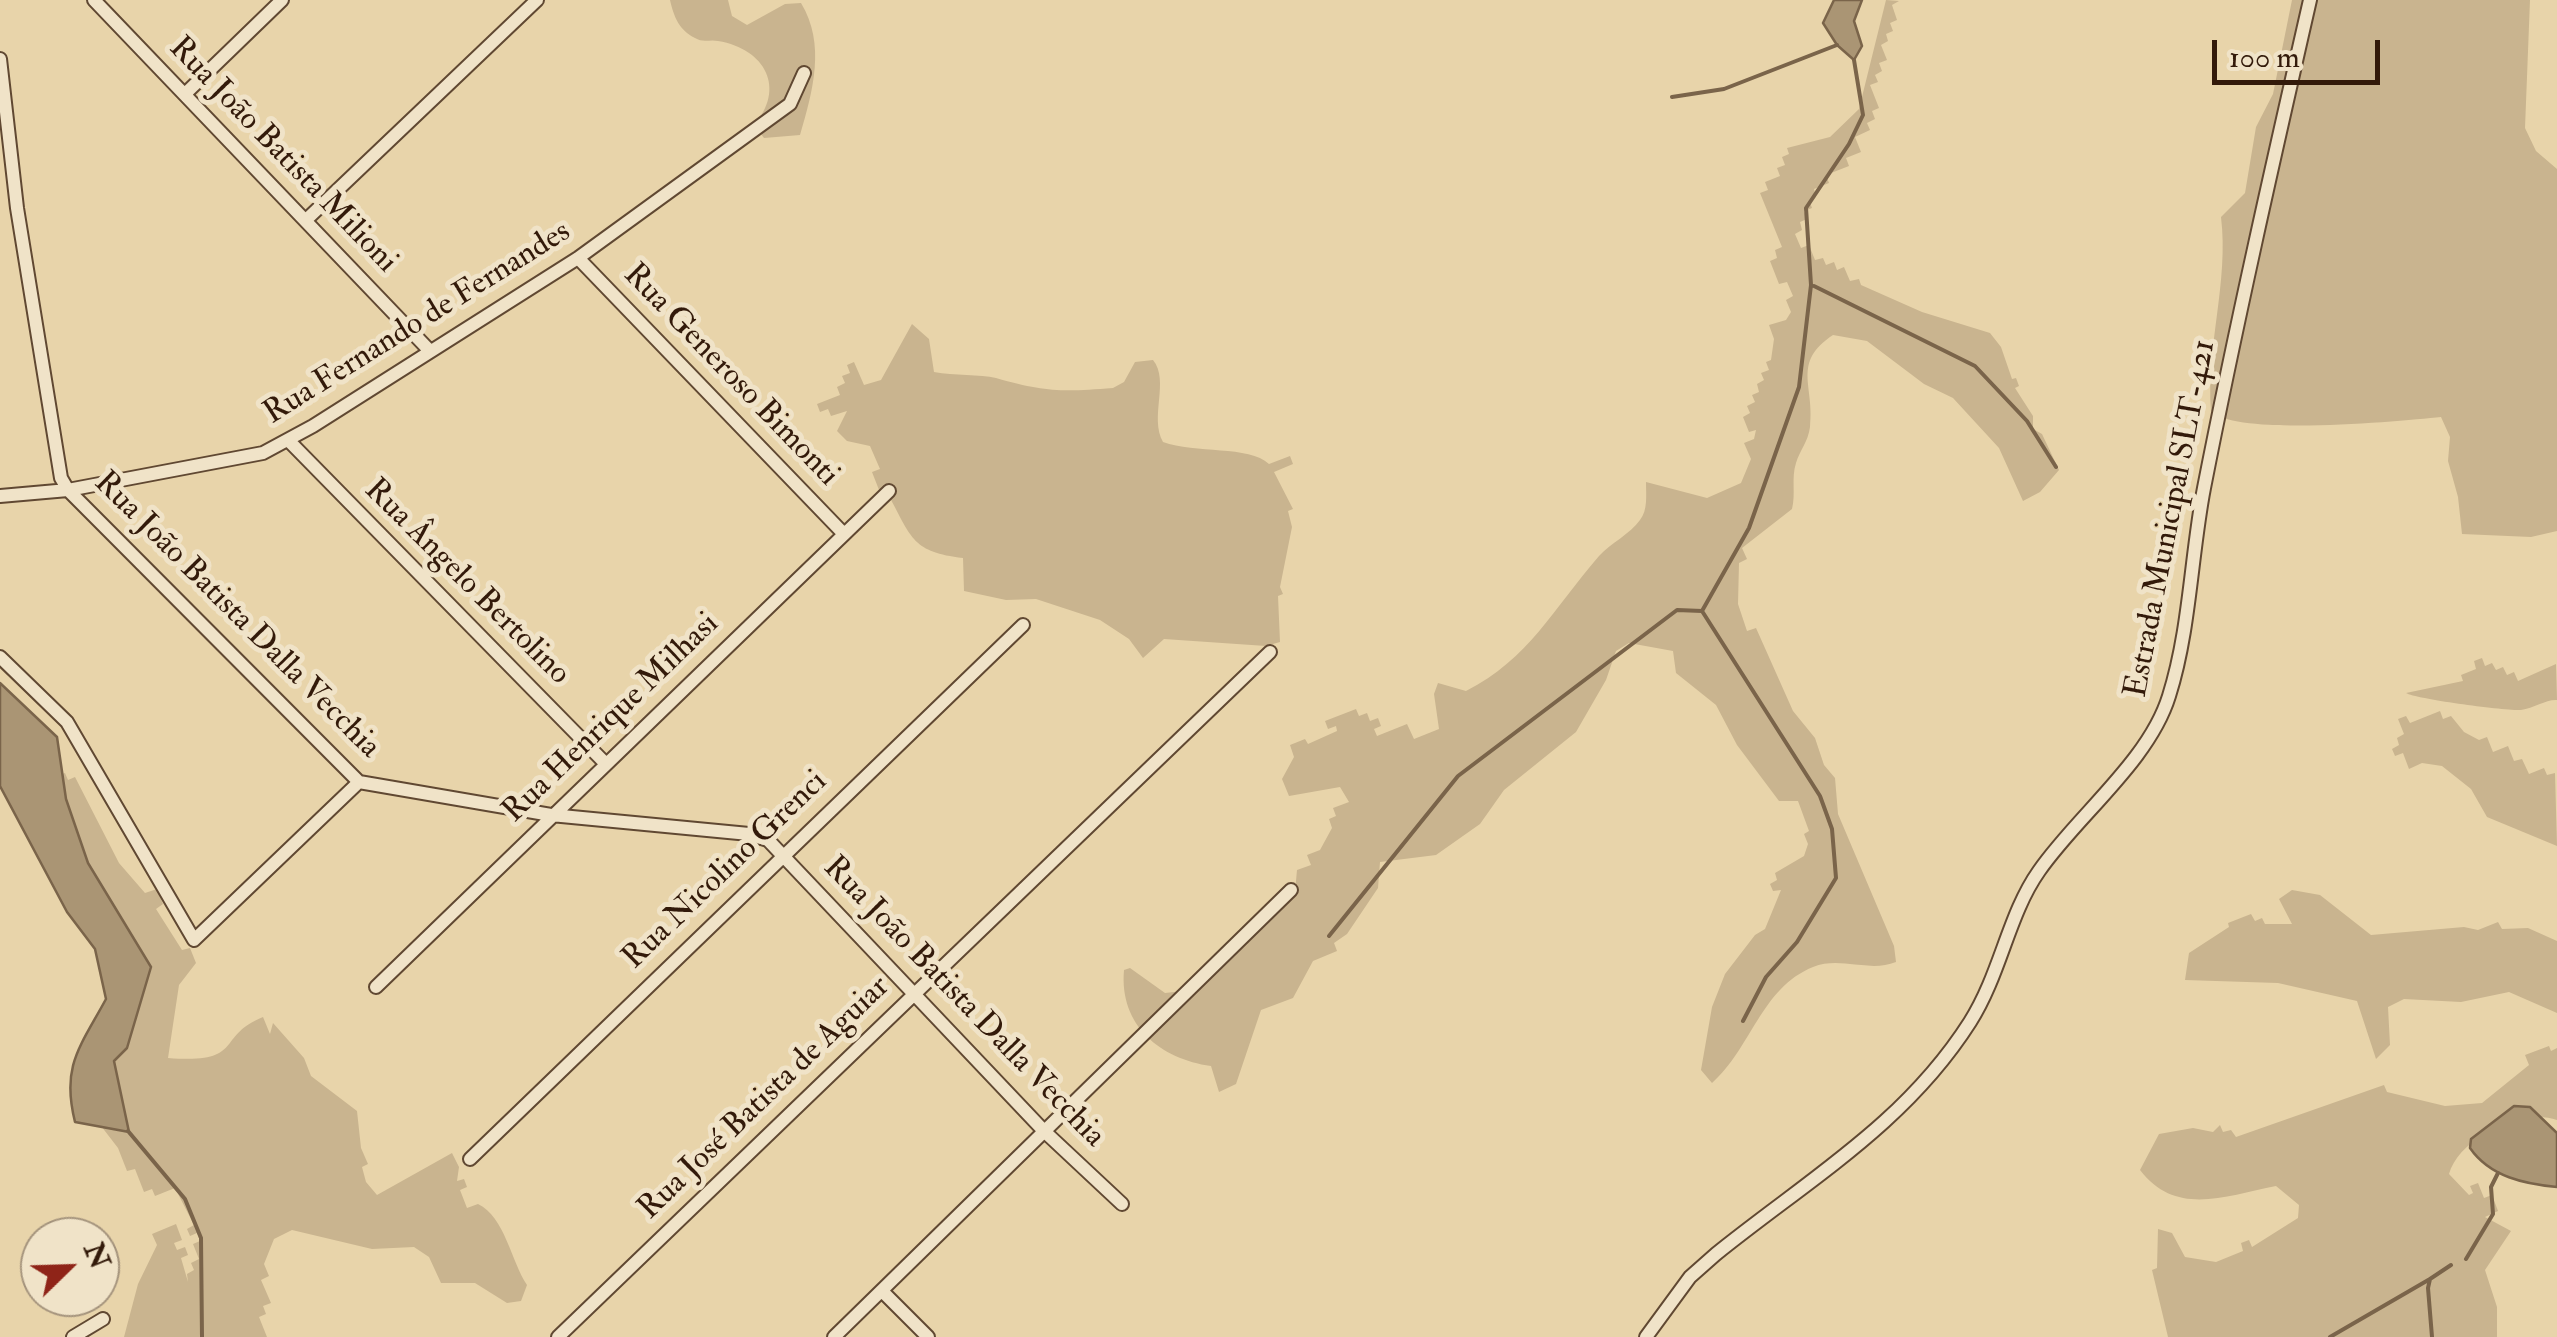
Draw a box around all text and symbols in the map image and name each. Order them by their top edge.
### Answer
scale bar [2217,20,2384,82]
street label: Rua João Batista Milioni [160,30,404,282]
text: 100 m [2229,39,2300,76]
street label: Rua Fernando de Fernandes [258,214,578,434]
street label: Rua Generoso Bimonti [614,257,846,495]
street label: Estrada Municipal SLT-421 [2118,337,2226,701]
street label: Rua João Batista Dalla Vecchia [85,465,387,767]
street label: Rua Ângelo Bertolino [355,472,577,694]
street label: Rua Henrique Milhasi [496,606,728,832]
street label: Rua Nicolino Grenci [616,764,836,978]
street label: Rua João Batista Dalla Vecchia [814,850,1112,1156]
street label: Rua José Batista de Aguiar [631,969,899,1229]
north arrow [20,1217,120,1317]
text: N [75,1237,117,1274]

